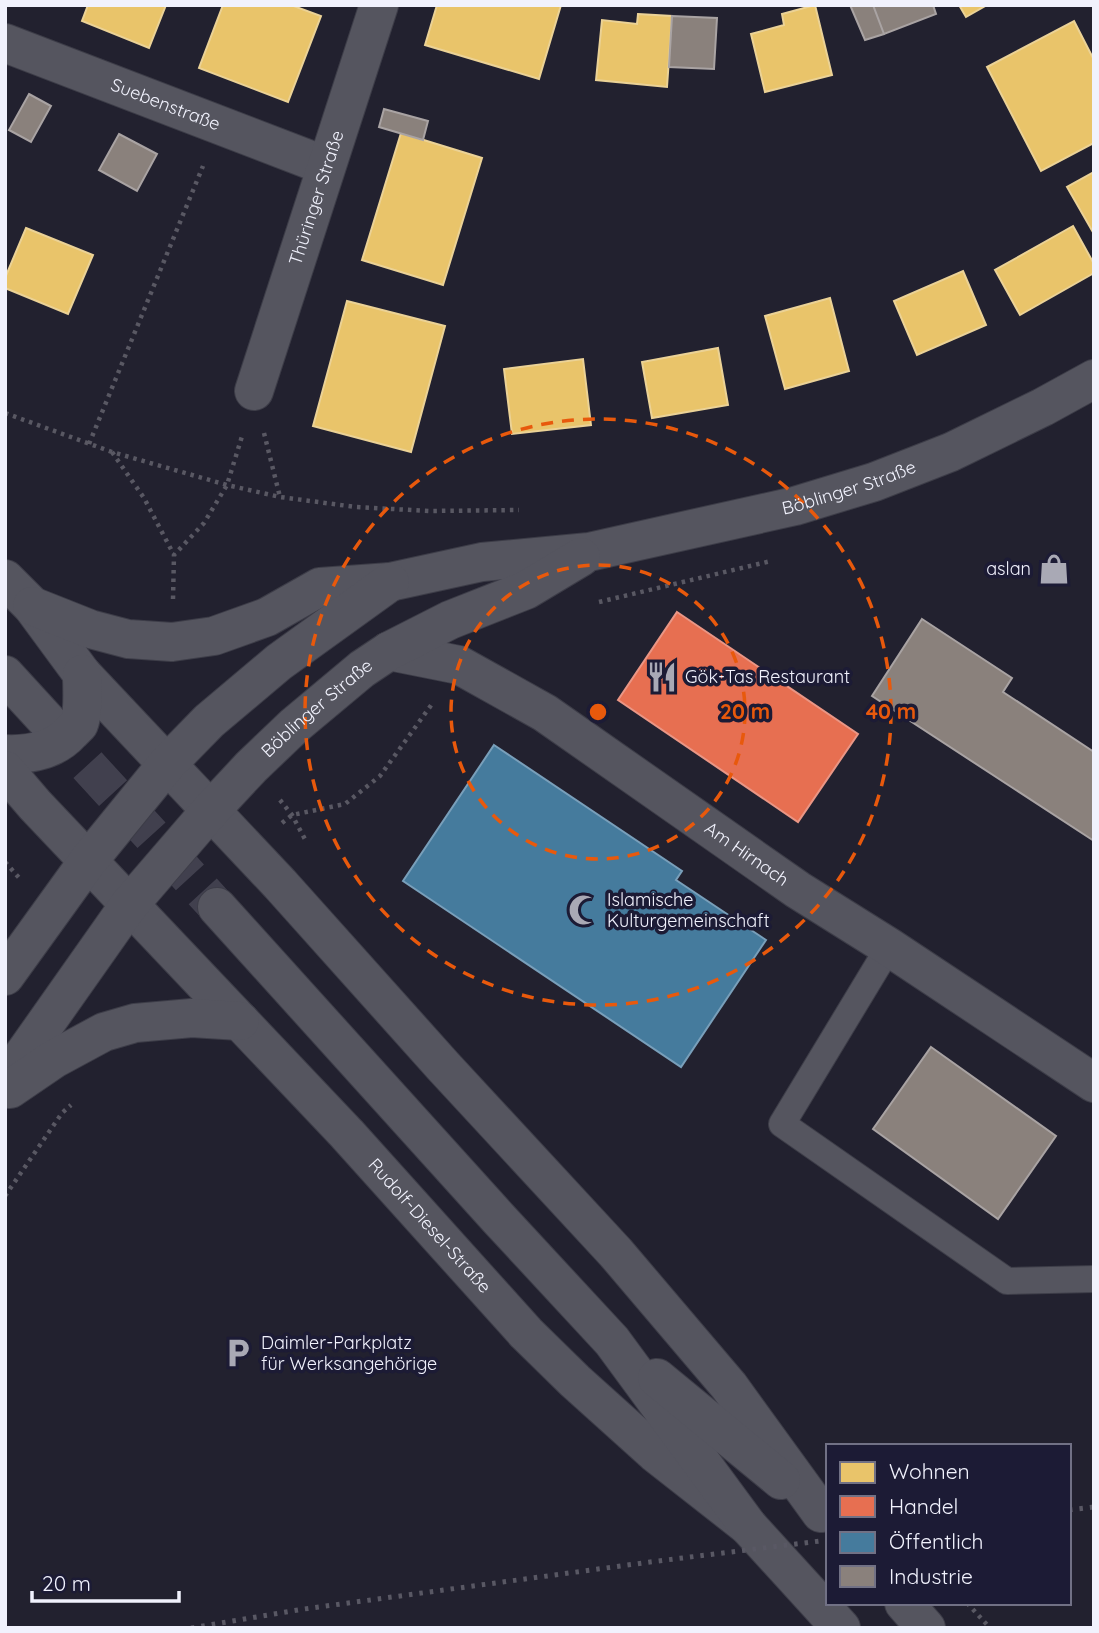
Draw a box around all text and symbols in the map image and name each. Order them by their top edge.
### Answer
street label: Suebenstraße [108,73,224,135]
street label: Thüringer Straße [283,127,349,268]
street label: Böblinger Straße [780,455,919,520]
shop icon: aslan [1037,552,1071,586]
place label: aslan [986,557,1031,580]
street label: Böblinger Straße [256,653,377,762]
restaurant icon: Gök-Tas Restaurant [645,660,679,694]
place label: Gök-Tas Restaurant [685,665,850,688]
text: 20 m [720,698,770,724]
text: 40 m [866,698,916,724]
centre of rings [586,700,610,724]
street label: Am Hirnach [700,816,794,891]
place label: Islamische Kulturgemeinschaft [607,888,770,932]
mosque icon: Islamische Kulturgemeinschaft [567,893,601,927]
street label: Rudolf-Diesel-Straße [363,1153,496,1298]
place label: Daimler-Parkplatz für Werksangehörige [261,1331,437,1375]
parking icon: Daimler-Parkplatz für Werksangehörige [221,1336,255,1370]
legend [826,1444,1071,1605]
text: Wohnen [889,1458,970,1484]
text: Handel [889,1493,958,1519]
text: Öffentlich [889,1528,983,1554]
scale bar [32,1560,178,1604]
text: Industrie [889,1563,973,1589]
text: 20 m [42,1570,91,1596]

